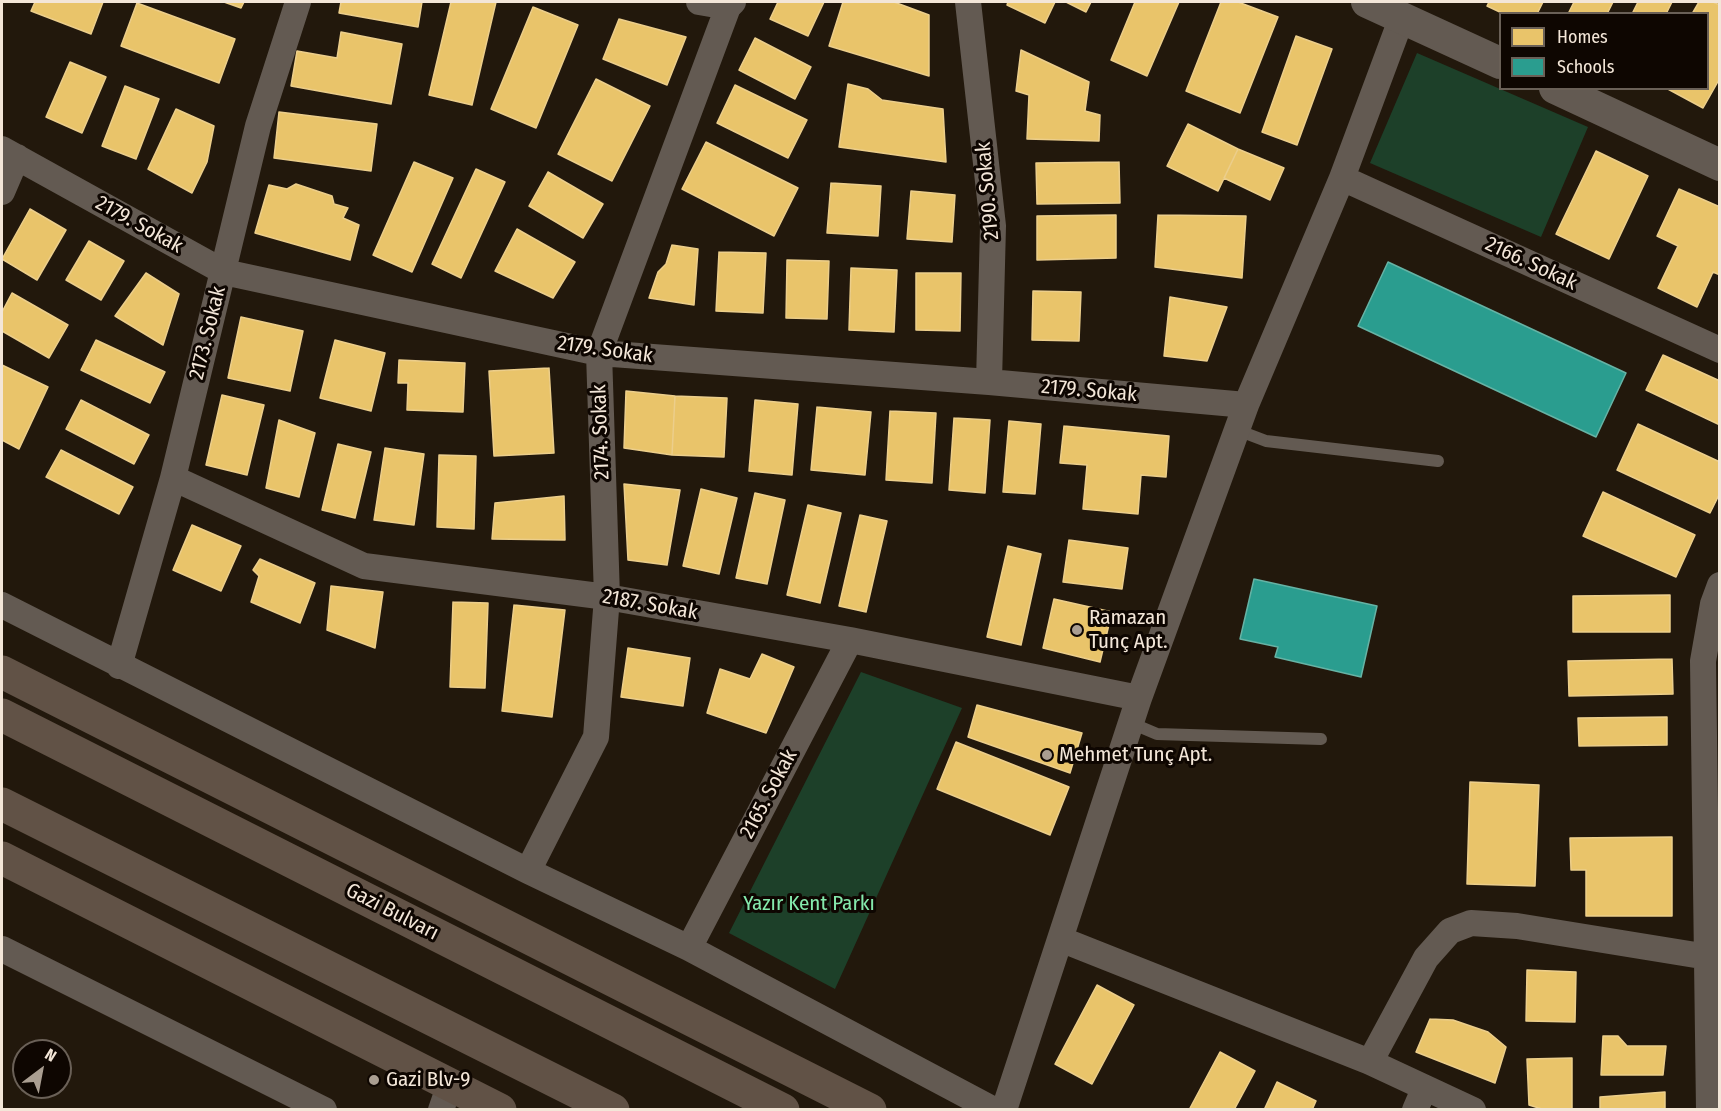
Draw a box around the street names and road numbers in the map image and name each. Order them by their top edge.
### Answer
street label: 2190. Sokak [971,141,1005,241]
street label: 2179. Sokak [91,191,187,259]
street label: 2166. Sokak [1481,232,1581,296]
street label: 2173. Sokak [184,284,232,382]
street label: 2179. Sokak [556,331,654,369]
street label: 2179. Sokak [1040,374,1138,408]
street label: 2174. Sokak [587,384,615,480]
street label: 2187. Sokak [600,584,700,626]
street label: 2165. Sokak [735,745,803,843]
street label: Gazi Bulvarı [341,878,443,946]

